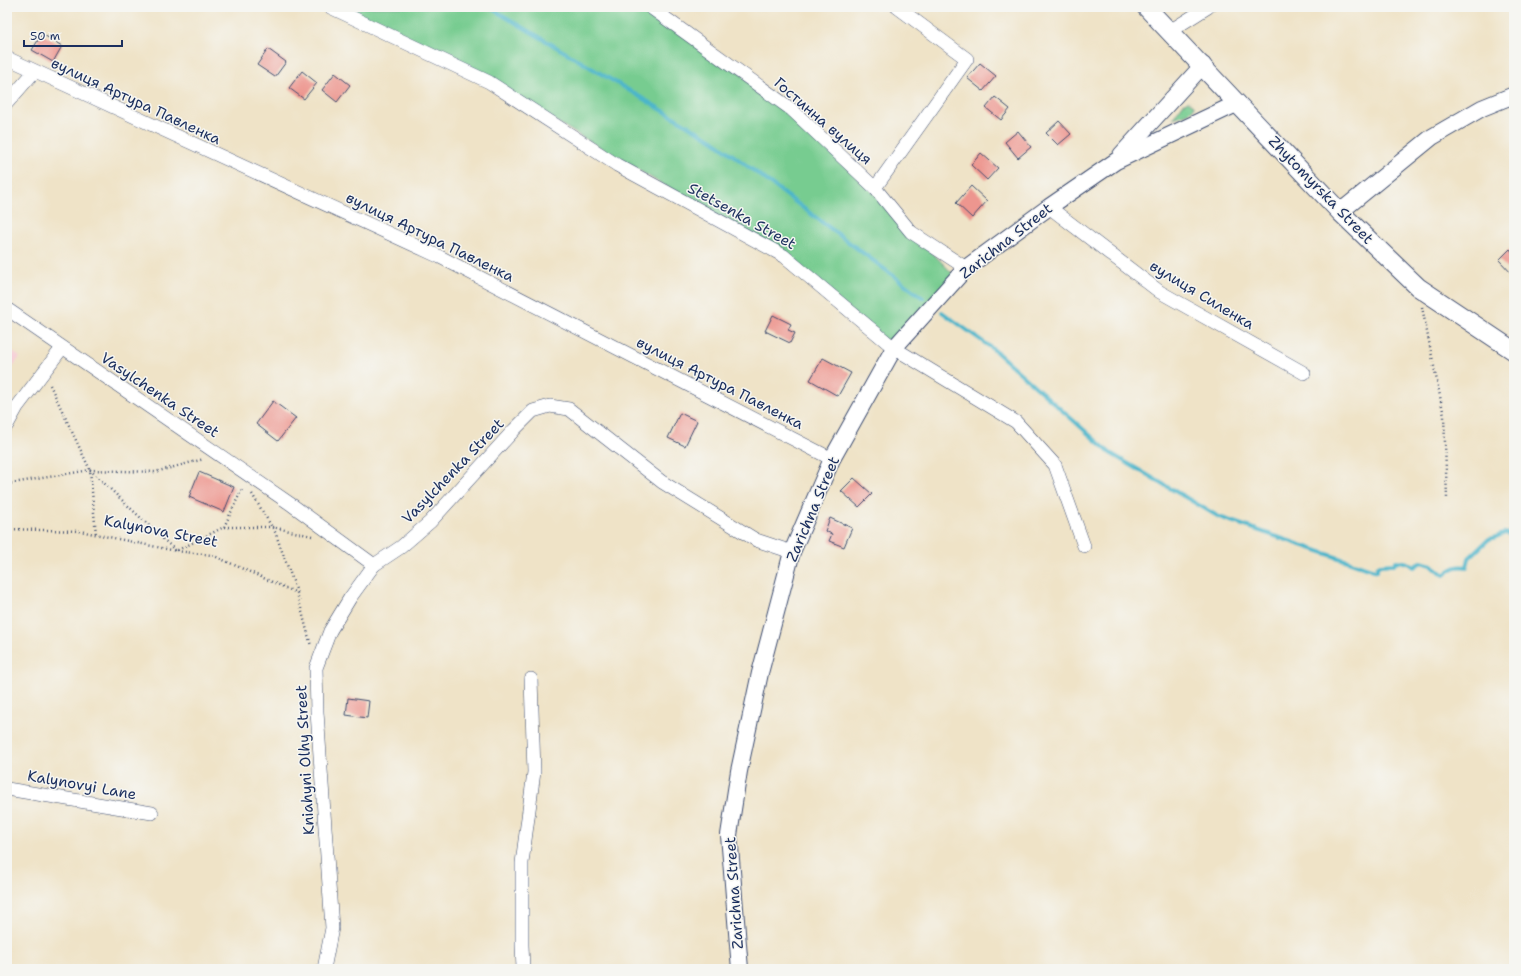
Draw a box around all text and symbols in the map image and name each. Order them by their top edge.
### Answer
scale bar [24,22,122,48]
text: 50 m [30,28,60,44]
street label: вулиця Артура Павленка [48,53,225,149]
street label: Гостинна вулиця [770,73,876,169]
street label: Zhytomyrska Street [1264,132,1378,248]
street label: Stetsenka Street [684,178,800,254]
street label: вулиця Артура Павленка [343,187,518,287]
street label: Zarichna Street [955,198,1057,284]
street label: вулиця Силенка [1146,256,1259,334]
street label: вулиця Артура Павленка [633,332,808,434]
street label: Vasylchenka Street [97,348,223,442]
street label: Vasylchenka Street [398,414,508,528]
street label: Zarichna Street [782,453,844,565]
street label: Kalynova Street [102,510,220,552]
street label: Kniahyni Olhy Street [291,685,319,835]
street label: Kalynovyi Lane [26,766,138,804]
street label: Zarichna Street [720,836,748,950]

